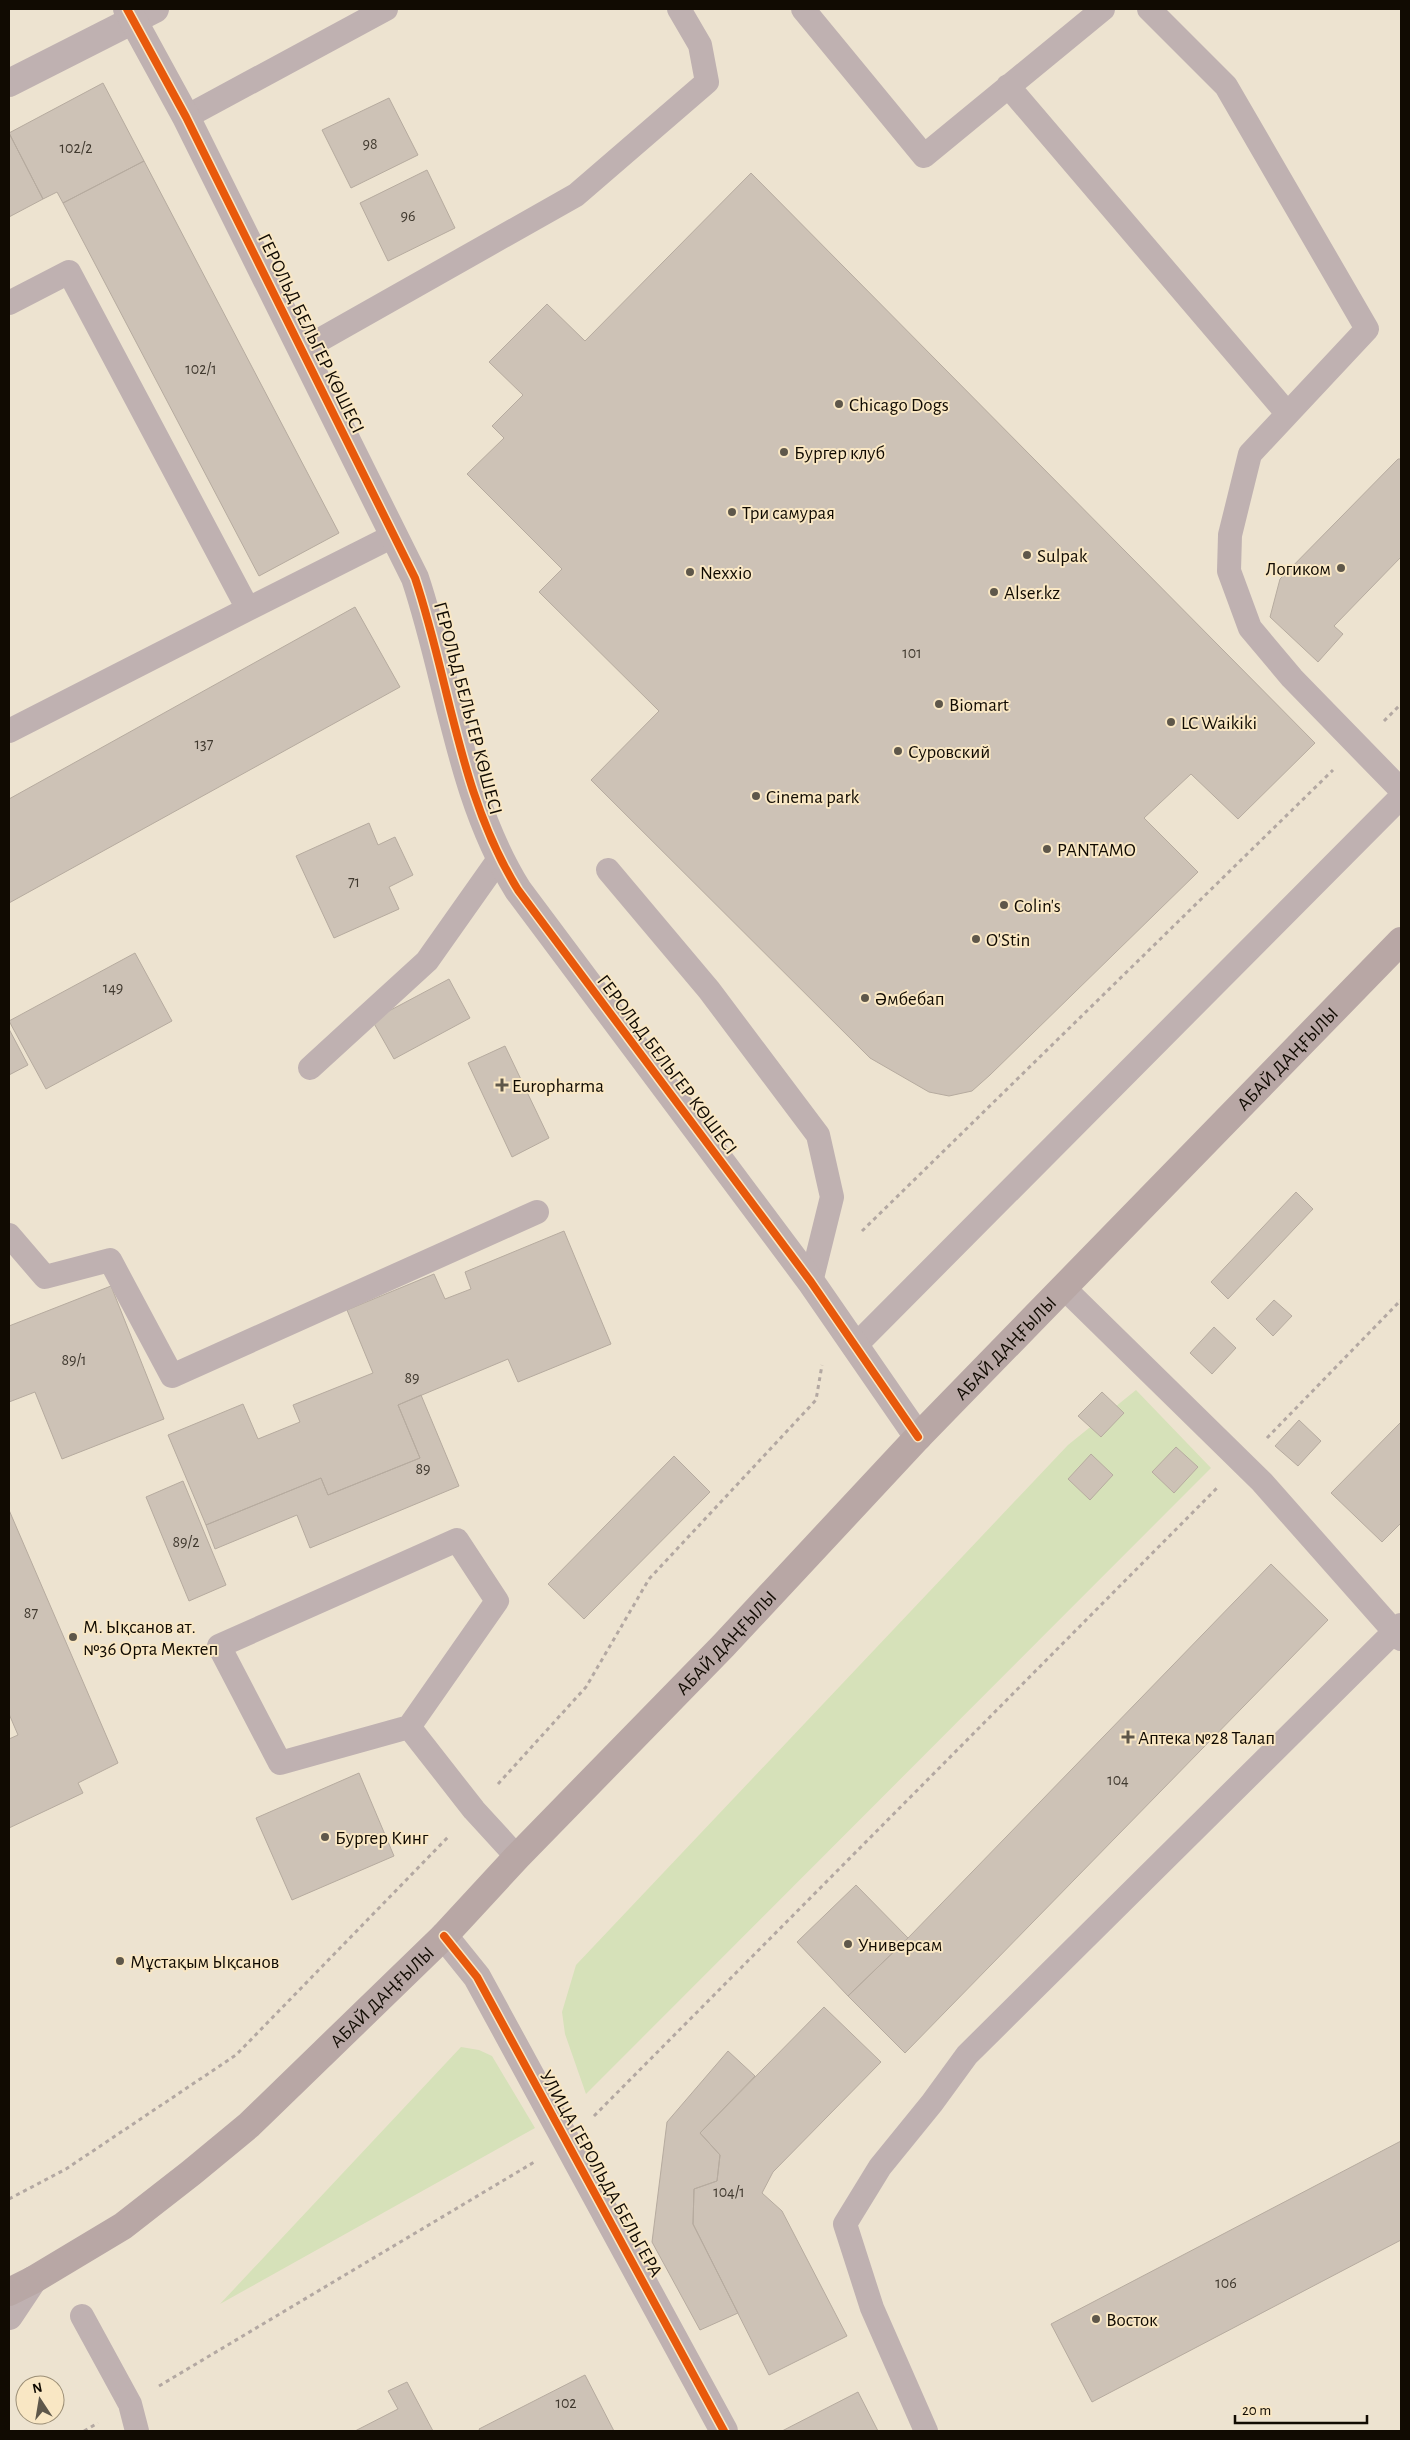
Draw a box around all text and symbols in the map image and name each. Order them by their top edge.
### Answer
house number: 98 [362,136,378,152]
house number: 102/2 [59,140,93,156]
house number: 96 [400,208,416,224]
street label: ГЕРОЛЬД БЕЛЬГЕР КӨШЕСІ [254,231,367,437]
house number: 102/1 [185,361,217,377]
place label: Chicago Dogs [849,396,949,415]
marker: Chicago Dogs [833,398,845,410]
place label: Бургер клуб [794,444,885,463]
marker: Бургер клуб [778,446,790,458]
place label: Три самурая [742,504,835,523]
marker: Три самурая [726,506,738,518]
place label: Sulpak [1037,547,1088,566]
marker: Sulpak [1021,549,1033,561]
place label: Логиком [1266,560,1331,579]
marker: Логиком [1335,562,1347,574]
place label: Nexxio [700,564,752,583]
marker: Nexxio [684,566,696,578]
place label: Alser.kz [1004,584,1060,603]
marker: Alser.kz [988,586,1000,598]
street label: ГЕРОЛЬД БЕЛЬГЕР КӨШЕСІ [430,600,505,817]
house number: 101 [902,645,922,661]
place label: Biomart [949,696,1009,715]
marker: Biomart [933,698,945,710]
place label: LC Waikiki [1181,714,1257,733]
marker: LC Waikiki [1165,716,1177,728]
house number: 137 [195,736,214,752]
place label: Суровский [908,743,990,762]
marker: Суровский [892,745,904,757]
place label: Cinema park [766,788,860,807]
marker: Cinema park [750,790,762,802]
place label: PANTAMO [1057,841,1136,860]
marker: PANTAMO [1041,843,1053,855]
house number: 71 [348,874,360,890]
place label: Colin's [1014,897,1061,916]
marker: Colin's [998,899,1010,911]
place label: O'Stin [986,931,1030,950]
marker: O'Stin [970,933,982,945]
street label: ГЕРОЛЬД БЕЛЬГЕР КӨШЕСІ [593,971,740,1158]
house number: 149 [103,980,123,996]
place label: Әмбебап [875,990,945,1009]
marker: Әмбебап [859,992,871,1004]
street label: АБАЙ ДАҢҒЫЛЫ [1234,1004,1342,1115]
place label: Europharma [512,1077,604,1096]
marker: Europharma [496,1079,508,1091]
street label: АБАЙ ДАҢҒЫЛЫ [952,1293,1060,1404]
house number: 89/1 [61,1352,87,1368]
house number: 89 [404,1370,420,1386]
house number: 89 [415,1461,431,1477]
house number: 89/2 [173,1534,199,1550]
street label: АБАЙ ДАҢҒЫЛЫ [673,1587,781,1699]
house number: 87 [24,1605,38,1621]
place label: М. Ықсанов ат. №36 Орта Мектеп [83,1618,218,1659]
marker: М. Ықсанов ат. №36 Орта Мектеп [67,1631,79,1643]
place label: Аптека №28 Талап [1138,1729,1275,1748]
marker: Аптека №28 Талап [1122,1731,1134,1743]
house number: 104 [1107,1772,1129,1788]
place label: Бургер Кинг [335,1829,429,1848]
marker: Бургер Кинг [319,1831,331,1843]
place label: Универсам [858,1936,943,1955]
marker: Универсам [842,1938,854,1950]
street label: АБАЙ ДАҢҒЫЛЫ [327,1943,438,2052]
place label: Мұстақым Ықсанов [130,1953,280,1972]
marker: Мұстақым Ықсанов [114,1955,126,1967]
street label: УЛИЦА ГЕРОЛЬДА БЕЛЬГЕРА [536,2067,665,2280]
house number: 104/1 [713,2184,745,2200]
house number: 106 [1215,2275,1237,2291]
place label: Восток [1106,2311,1158,2330]
marker: Восток [1090,2313,1102,2325]
north arrow [15,2375,65,2425]
text: N [31,2380,44,2396]
scale bar [1235,2392,1368,2424]
house number: 102 [555,2395,577,2411]
text: 20 m [1242,2403,1271,2418]

